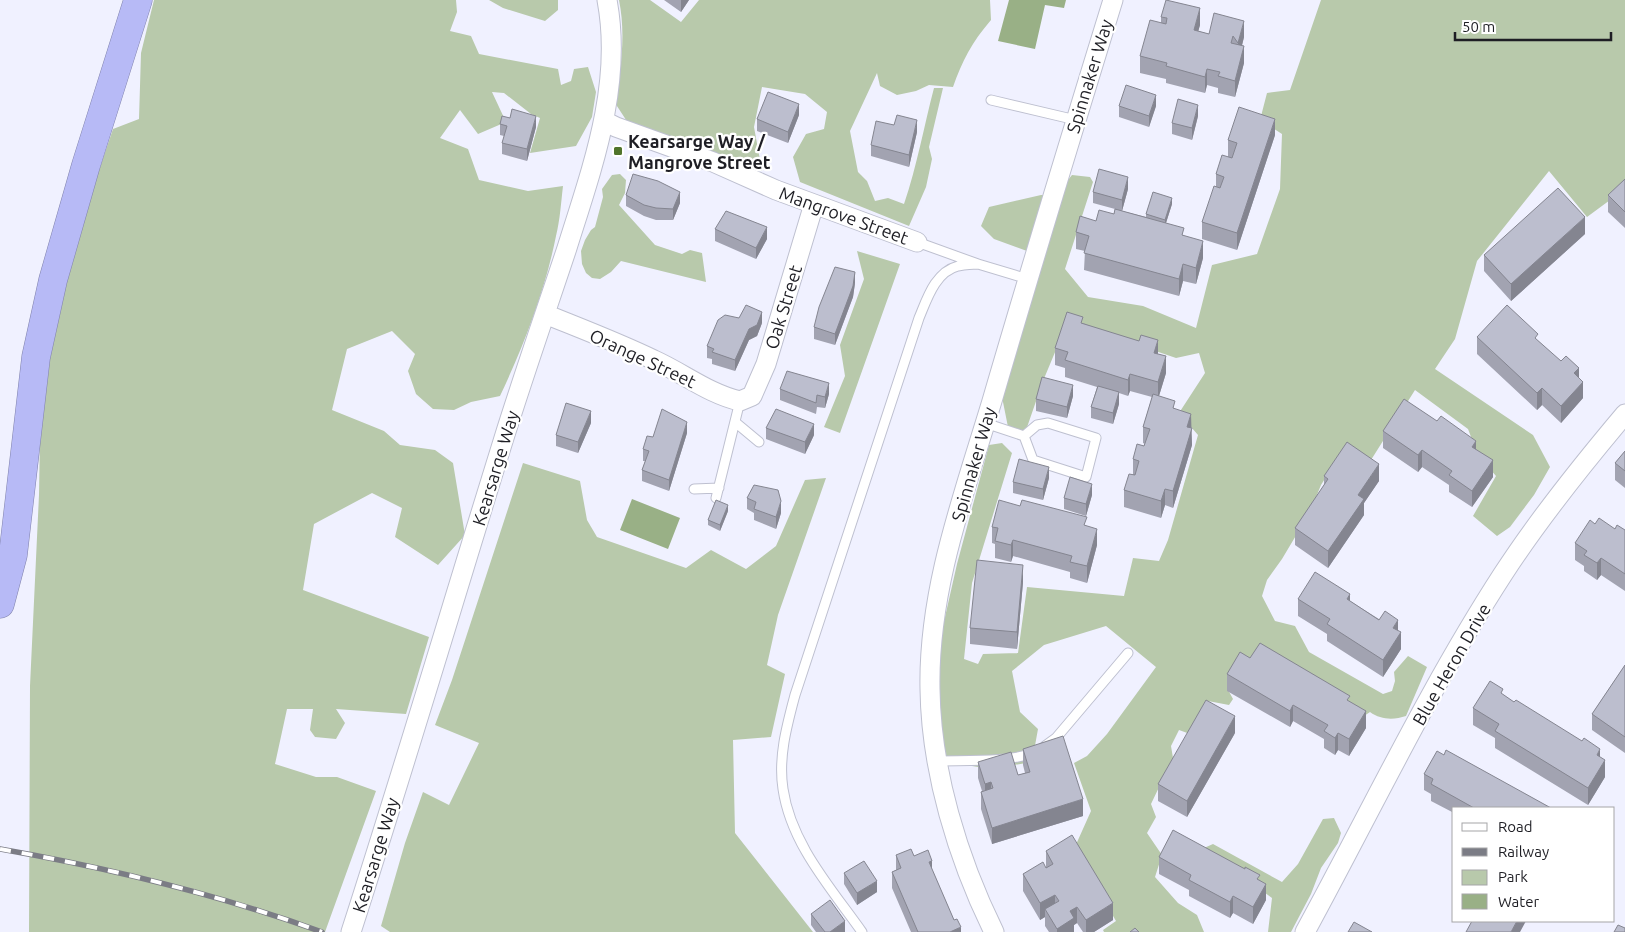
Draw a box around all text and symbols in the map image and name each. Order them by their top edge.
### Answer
scale bar [1455,10,1611,42]
street label: Spinnaker Way [1062,16,1116,135]
text: 50 m [1462,18,1495,35]
place label: Kearsarge Way / Mangrove Street [628,131,771,172]
marker: Kearsarge Way / Mangrove Street [612,145,624,157]
street label: Mangrove Street [777,182,911,248]
street label: Oak Street [761,263,805,351]
street label: Orange Street [587,325,699,391]
street label: Spinnaker Way [947,404,999,523]
street label: Kearsarge Way [468,408,522,528]
street label: Blue Heron Drive [1408,600,1494,728]
street label: Kearsarge Way [348,795,402,915]
legend [1452,807,1615,922]
text: Road [1498,818,1533,835]
text: Railway [1498,843,1549,860]
text: Park [1498,868,1528,885]
text: Water [1498,893,1539,910]

